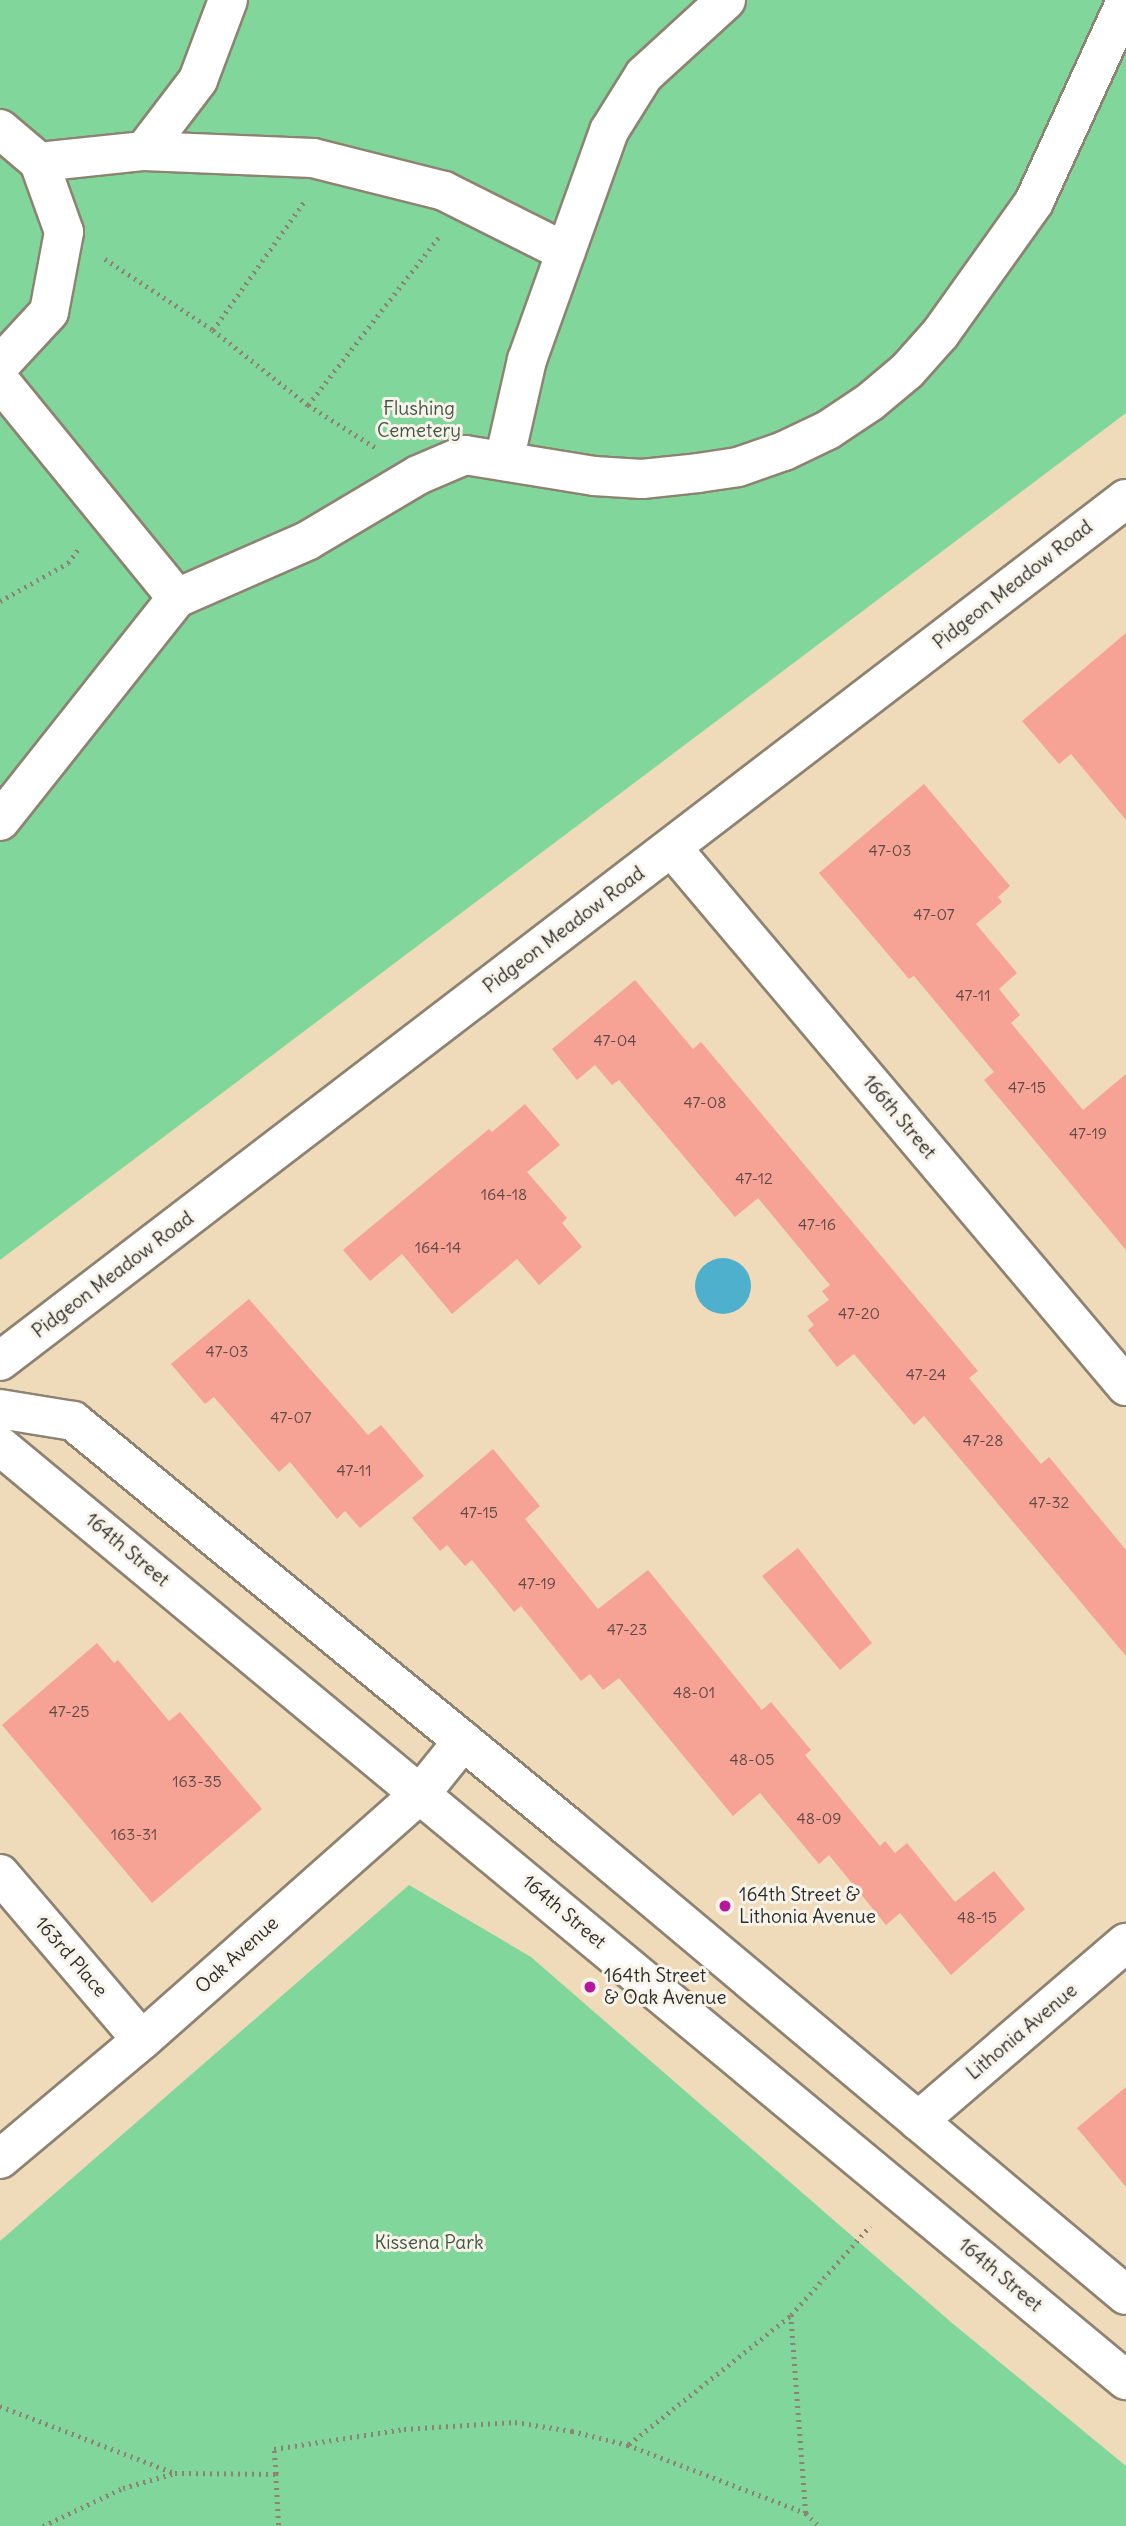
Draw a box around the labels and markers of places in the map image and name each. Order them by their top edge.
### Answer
place label: 164th Street & Lithonia Avenue [739,1884,876,1928]
marker: 164th Street & Lithonia Avenue [717,1898,733,1914]
place label: 164th Street & Oak Avenue [604,1965,727,2009]
marker: 164th Street & Oak Avenue [582,1979,598,1995]

